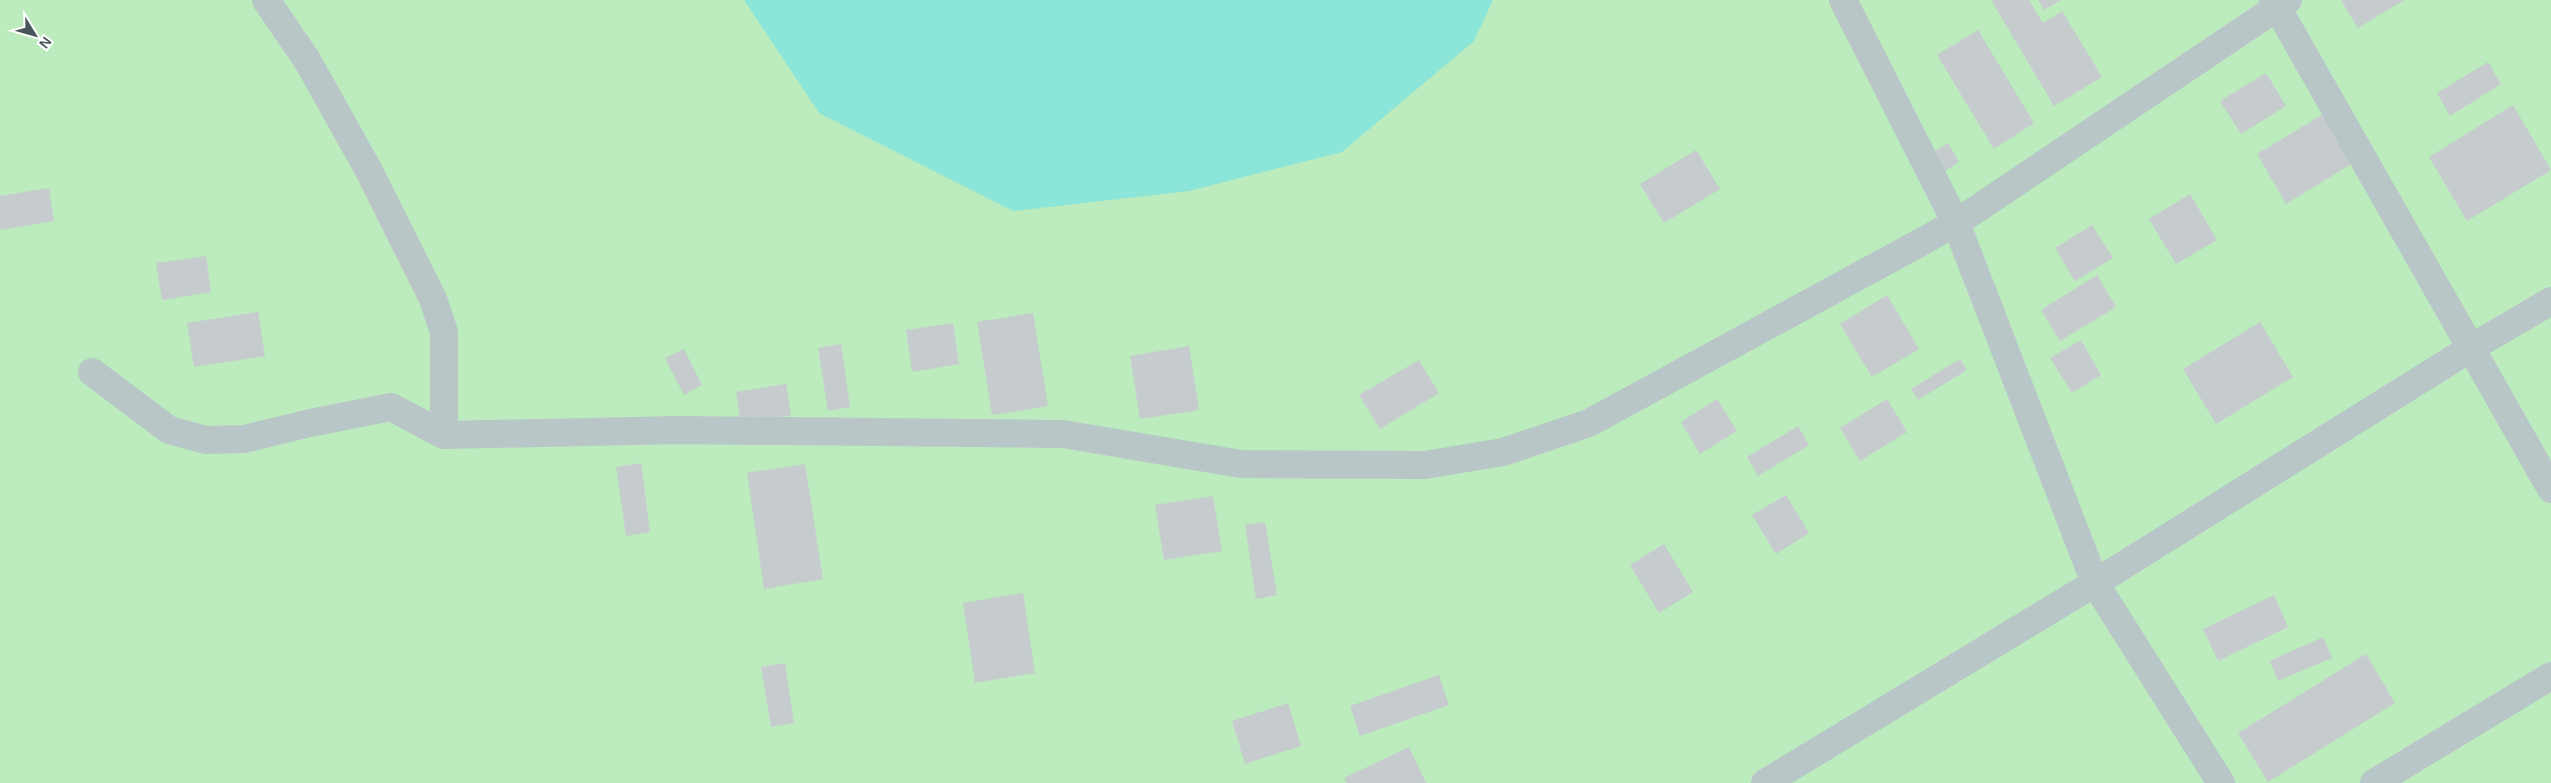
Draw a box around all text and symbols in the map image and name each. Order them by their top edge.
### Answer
north arrow [10,10,60,60]
text: N [36,34,55,52]

